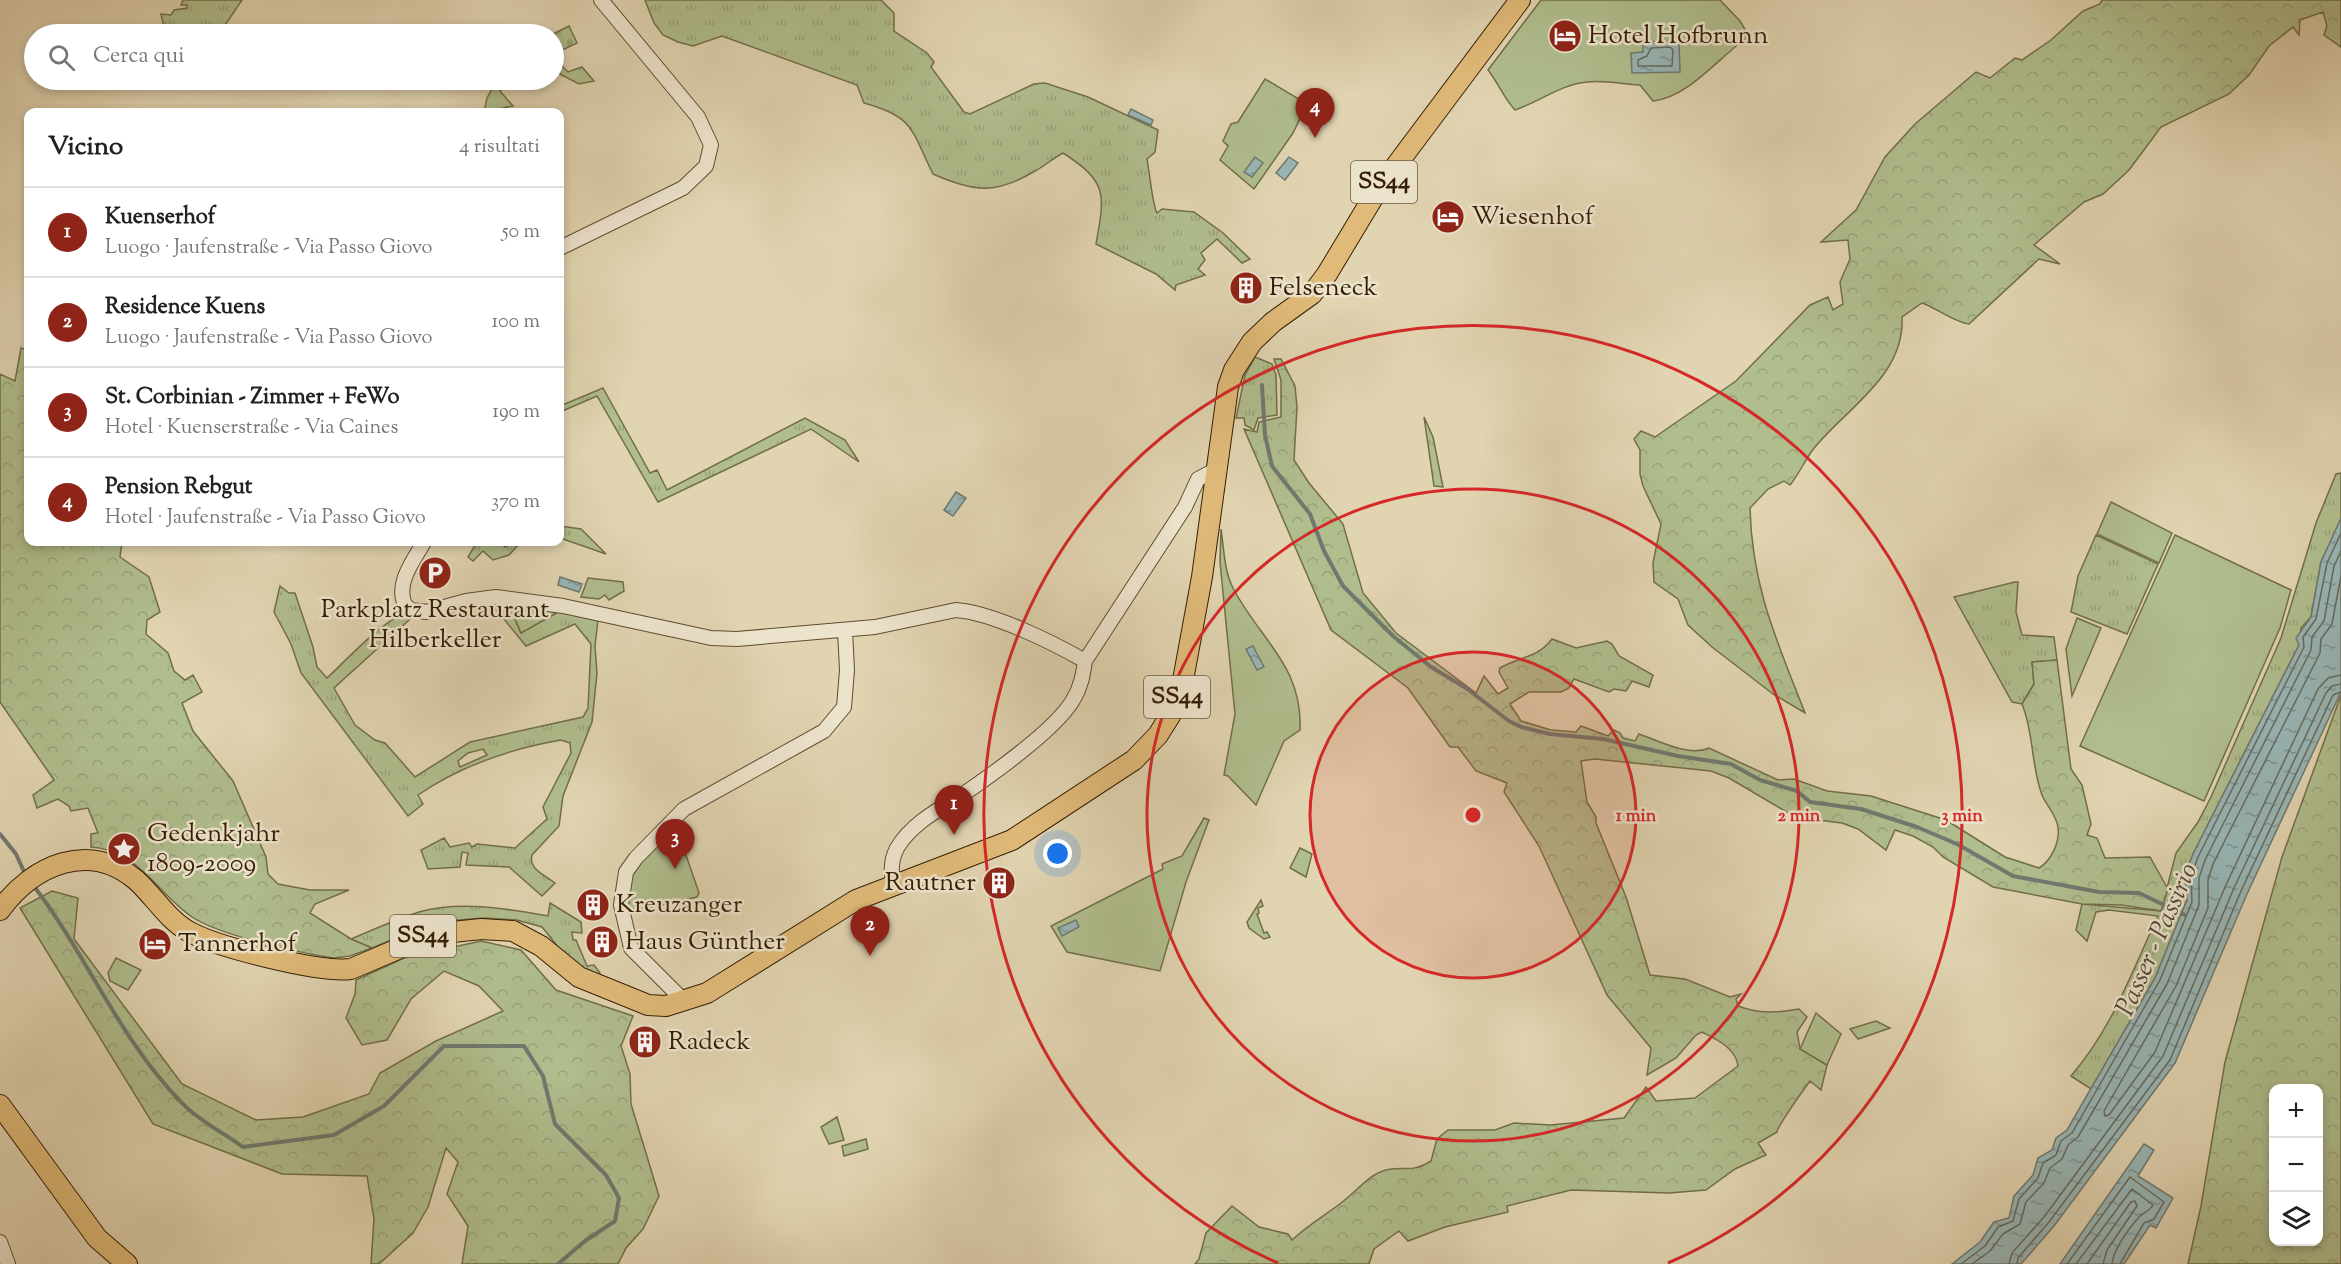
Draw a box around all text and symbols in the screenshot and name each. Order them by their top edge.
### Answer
hotel icon: Hotel Hofbrunn [1547,18,1583,54]
place label: Hotel Hofbrunn [1588,18,1768,55]
search box [24,24,564,90]
icon: search [45,41,78,74]
text: Cerca qui [93,41,184,73]
pin: 4 [1296,88,1334,138]
text: Vicino [48,129,123,166]
text: 4 risultati [459,133,540,162]
road number: SS44 [1351,161,1417,203]
hotel icon: Wiesenhof [1430,199,1466,235]
place label: Wiesenhof [1471,199,1595,236]
text: Kuenserhof [105,202,215,234]
text: 1 [64,218,71,247]
text: 50 m [502,218,540,247]
text: Luogo · Jaufenstraße - Via Passo Giovo [105,234,433,263]
building icon: Felseneck [1228,270,1264,306]
place label: Felseneck [1269,270,1378,307]
text: Residence Kuens [105,292,265,324]
text: 2 [63,308,72,337]
text: 100 m [491,308,540,337]
text: Luogo · Jaufenstraße - Via Passo Giovo [105,324,433,353]
text: St. Corbinian - Zimmer + FeWo [105,382,399,414]
text: 3 [63,398,72,427]
text: 190 m [492,398,540,427]
text: Hotel · Kuenserstraße - Via Caines [105,414,398,443]
text: Pension Rebgut [105,472,252,504]
text: 4 [62,488,73,517]
text: 370 m [491,488,540,517]
text: Hotel · Jaufenstraße - Via Passo Giovo [105,504,426,533]
parking icon: Parkplatz Restaurant Hilberkeller [417,555,453,591]
place label: Parkplatz Restaurant Hilberkeller [321,592,549,659]
road number: SS44 [1144,676,1210,718]
pin: 1 [934,786,974,835]
text: 1 min [1616,804,1657,830]
text: 2 min [1778,804,1821,830]
text: 3 min [1941,804,1983,830]
centre of rings [1463,805,1483,825]
place label: Gedenkjahr 1809-2009 [147,816,280,883]
pin: 3 [656,820,694,869]
place icon: Gedenkjahr 1809-2009 [106,831,142,867]
your location [1043,839,1072,868]
water label: Passer - Passirio [2107,857,2209,1023]
place label: Rautner [885,865,976,902]
building icon: Rautner [981,865,1017,901]
building icon: Kreuzanger [575,887,611,923]
place label: Kreuzanger [616,887,743,924]
pin: 2 [850,906,890,956]
road number: SS44 [390,915,456,957]
building icon: Haus Günther [584,924,620,960]
place label: Haus Günther [625,924,785,961]
hotel icon: Tannerhof [137,926,173,962]
place label: Tannerhof [178,926,297,963]
building icon: Radeck [627,1024,663,1060]
place label: Radeck [668,1024,751,1061]
map controls [2269,1084,2323,1246]
button: + [2269,1084,2323,1138]
button: − [2269,1138,2323,1192]
button: layers [2269,1192,2323,1246]

